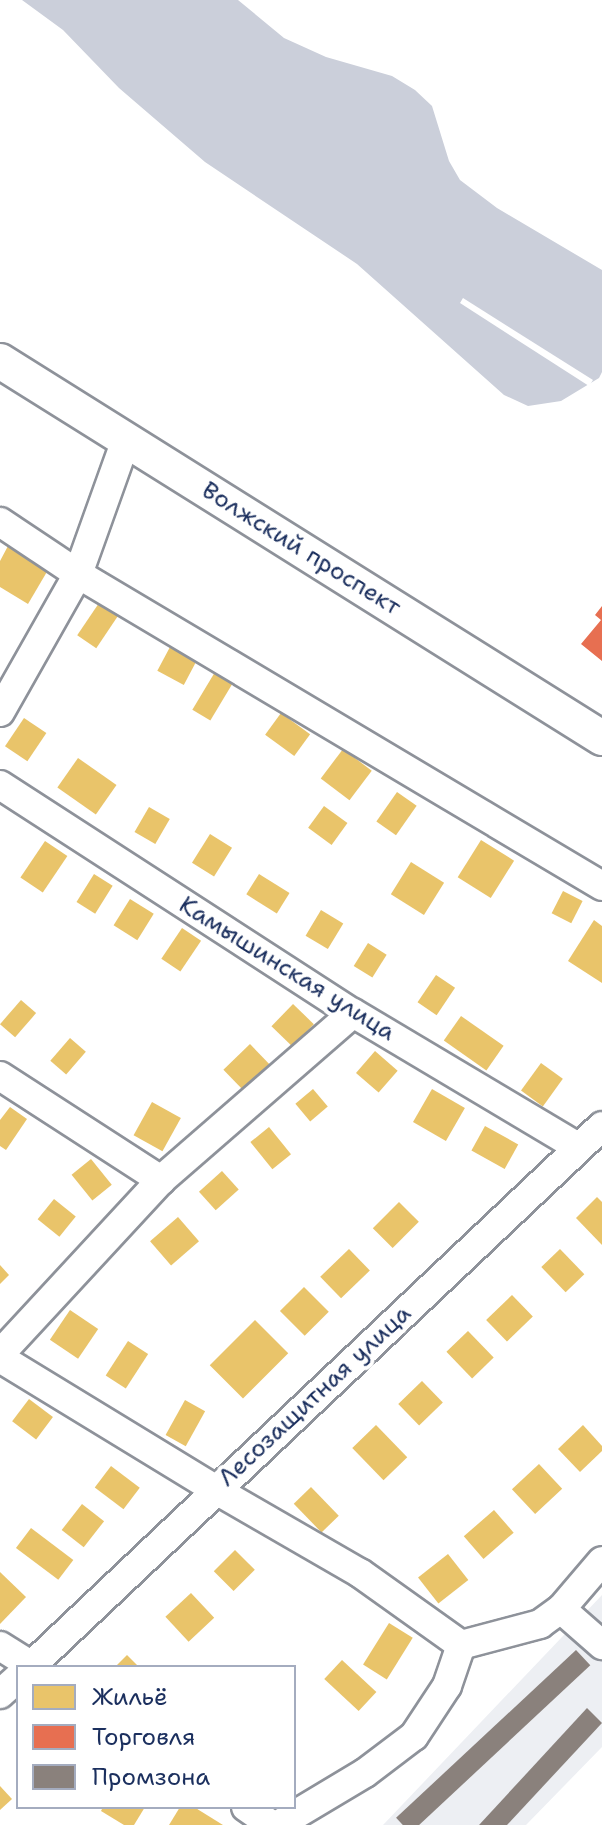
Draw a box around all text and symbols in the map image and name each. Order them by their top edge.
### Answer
street label: Волжский проспект [196,476,406,622]
street label: Камышинская улица [174,891,400,1047]
street label: Лесозащитная улица [213,1299,417,1493]
legend [16,1665,296,1809]
text: Жильё [92,1681,168,1713]
text: Торговля [92,1721,195,1753]
text: Промзона [92,1761,210,1793]

